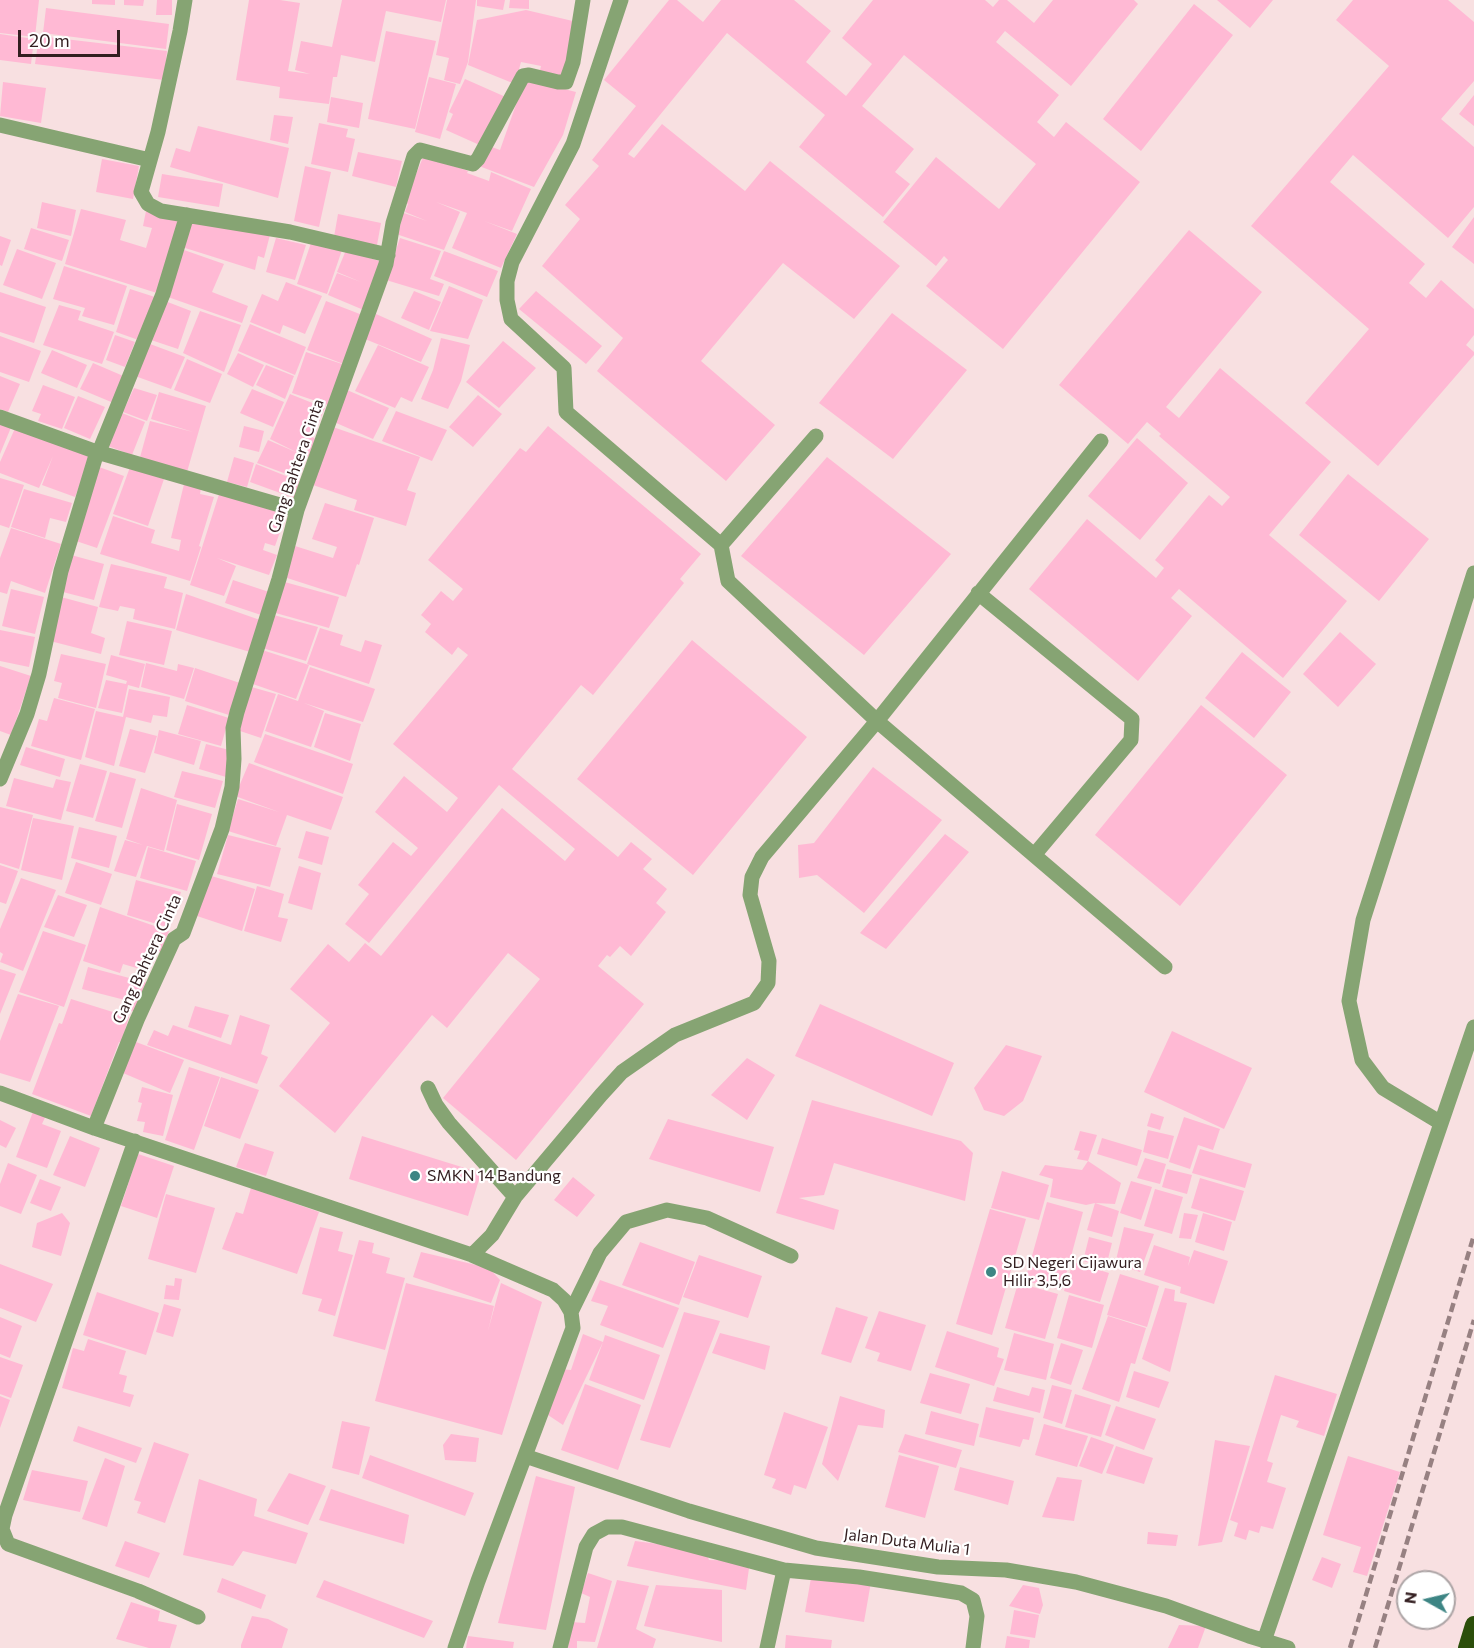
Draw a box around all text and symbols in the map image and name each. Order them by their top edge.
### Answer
scale bar [21,18,123,56]
text: 20 m [29,29,70,51]
street label: Gang Bahtera Cinta [264,396,328,536]
street label: Gang Bahtera Cinta [109,891,185,1027]
place label: SMKN 14 Bandung [427,1166,561,1186]
marker: SMKN 14 Bandung [408,1169,422,1183]
place label: SD Negeri Cijawura Hilir 3,5,6 [1003,1253,1142,1291]
marker: SD Negeri Cijawura Hilir 3,5,6 [984,1265,998,1279]
street label: Jalan Duta Mulia 1 [843,1525,971,1559]
north arrow [1396,1570,1456,1630]
text: N [1399,1590,1420,1605]

